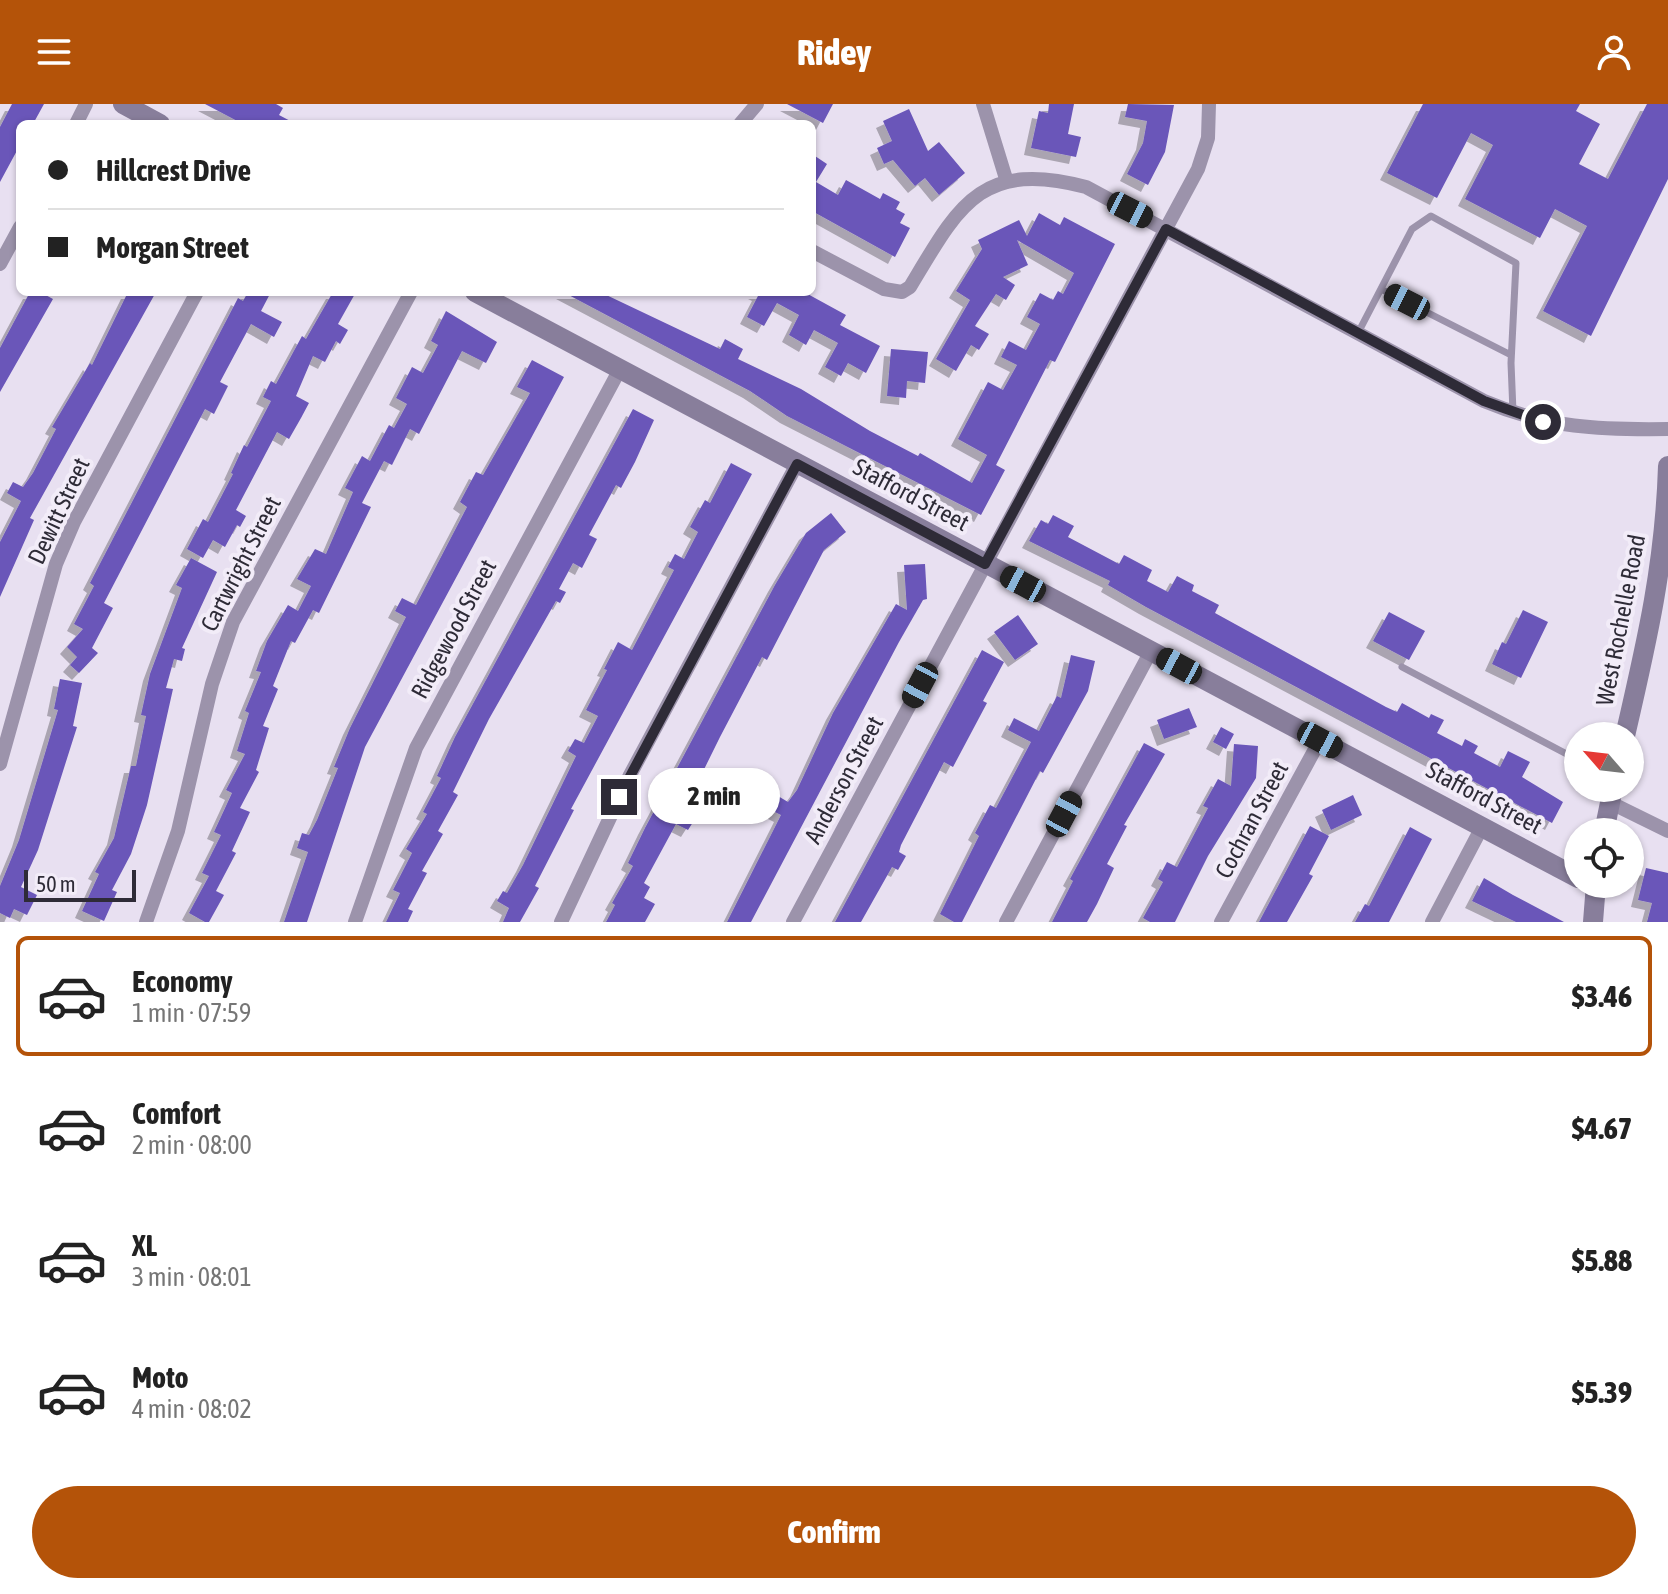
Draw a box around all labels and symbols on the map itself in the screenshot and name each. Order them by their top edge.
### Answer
car [1103,188,1157,232]
car [1380,280,1434,324]
route start [1525,404,1561,440]
street label: Dewitt Street [22,453,95,568]
street label: Stafford Street [849,453,974,536]
street label: Cartwright Street [195,492,286,636]
street label: West Rochelle Road [1591,532,1650,708]
street label: Ridgewood Street [406,555,502,703]
car [996,562,1050,606]
car [1152,644,1206,688]
car [898,658,942,712]
street label: Anderson Street [799,712,888,848]
car [1293,718,1347,762]
north arrow [1564,722,1644,802]
street label: Stafford Street [1422,756,1547,839]
street label: Cochran Street [1210,757,1294,883]
callout: 2 min [647,769,779,825]
route end [601,779,637,815]
car [1042,787,1086,841]
scale bar [24,866,136,902]

